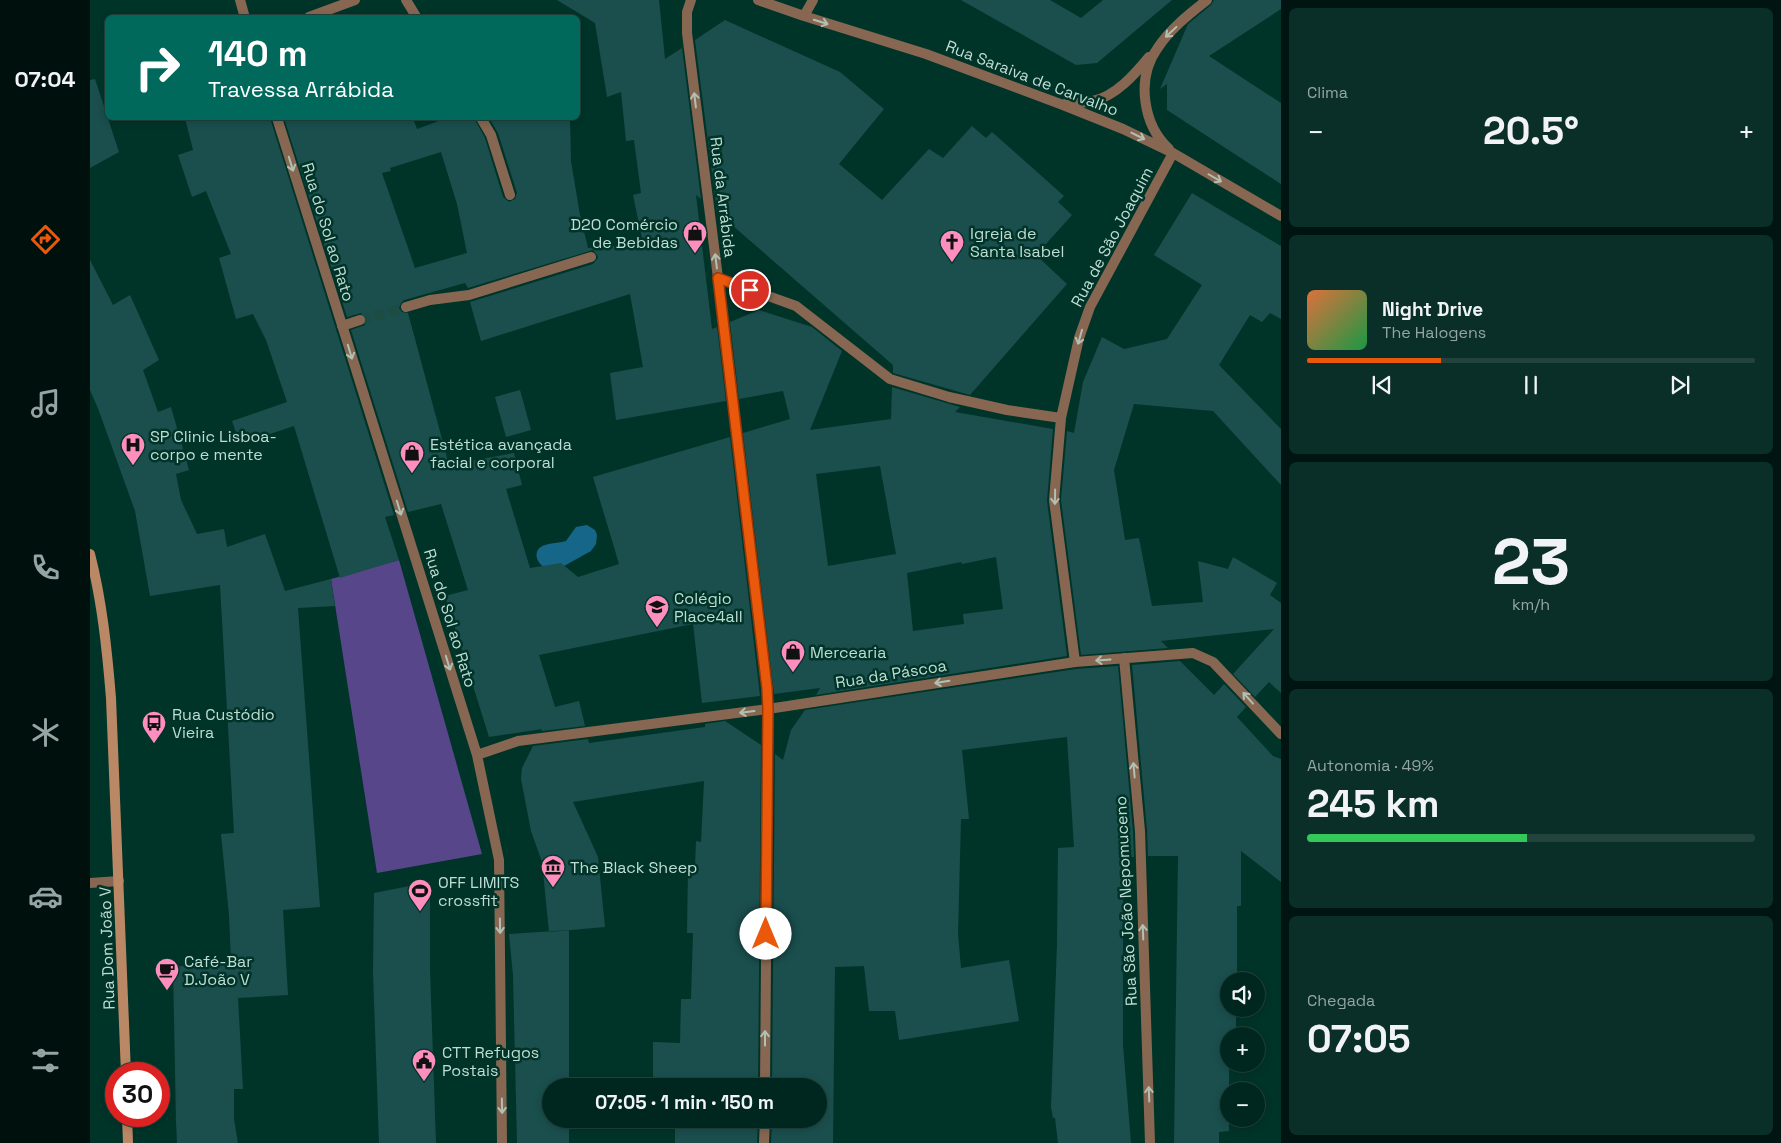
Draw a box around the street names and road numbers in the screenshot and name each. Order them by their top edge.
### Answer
street label: Rua Saraiva de Carvalho [943,35,1121,121]
street label: Rua da Arrábida [705,135,741,259]
street label: Rua do Sol ao Rato [297,160,359,304]
street label: Rua de São Joaquim [1066,163,1158,311]
street label: Rua do Sol ao Rato [419,546,481,690]
street label: Rua da Páscoa [834,655,948,693]
street label: Rua São João Nepomuceno [1110,795,1142,1007]
street label: Rua Dom João V [94,886,120,1010]

